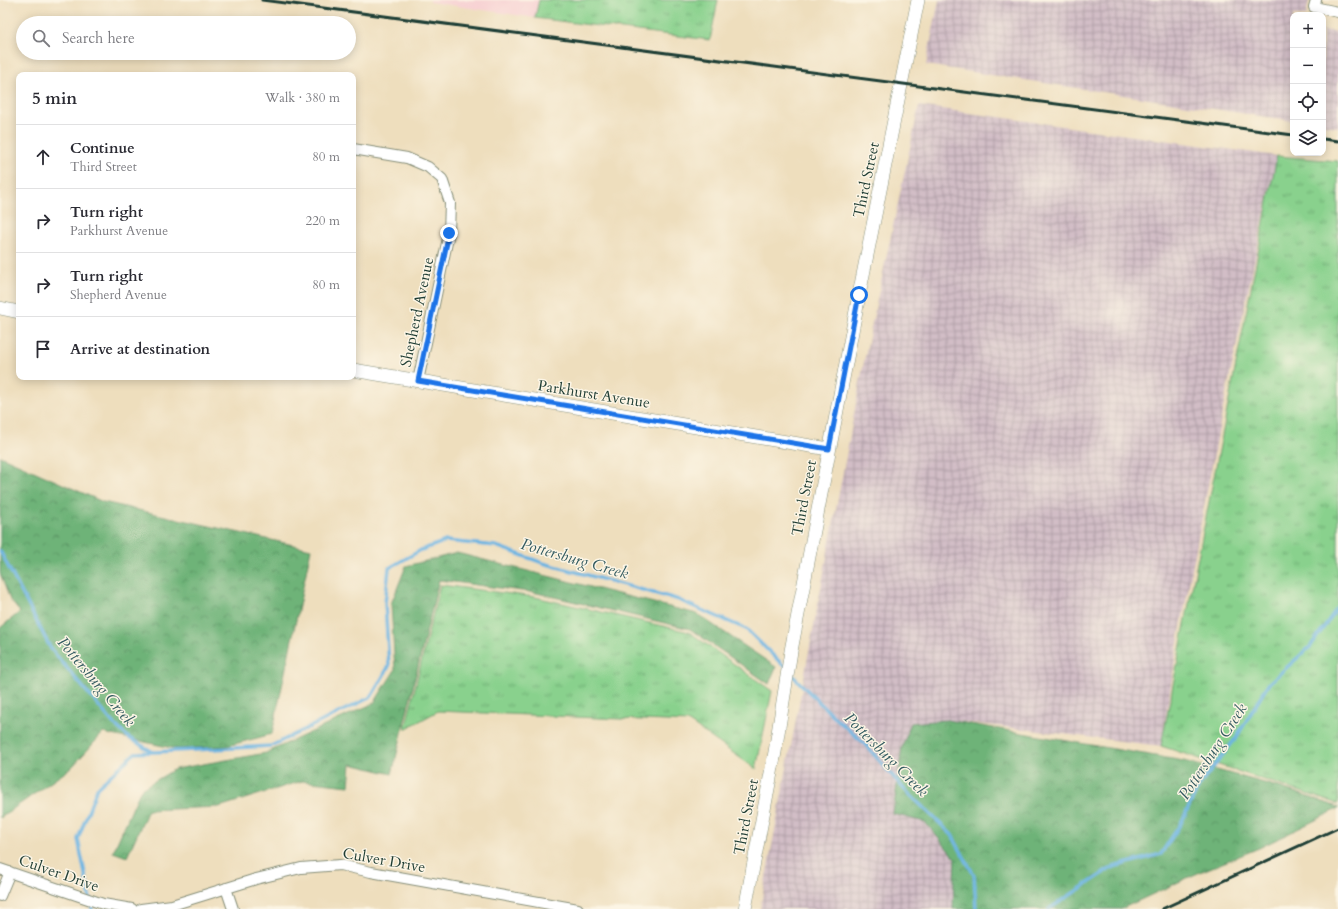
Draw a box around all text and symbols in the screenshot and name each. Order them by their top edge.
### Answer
map controls [1290,12,1326,156]
button: + [1290,12,1326,48]
search box [16,16,356,60]
icon: search [30,27,52,49]
text: Search here [62,28,135,48]
button: − [1290,48,1326,84]
button: locate [1290,84,1326,120]
text: 5 min [32,87,77,110]
text: Walk · 380 m [265,89,340,107]
button: layers [1290,120,1326,156]
text: Continue [70,138,135,158]
street label: Third Street [848,140,884,220]
icon: ahead [32,146,54,168]
text: 80 m [312,148,340,166]
text: Third Street [70,158,137,176]
text: Turn right [70,202,143,222]
icon: right [32,210,54,232]
text: 220 m [306,212,340,230]
text: Parkhurst Avenue [70,222,168,240]
route end [440,224,458,242]
street label: Shepherd Avenue [396,255,438,369]
text: Turn right [70,266,143,286]
icon: right [32,274,54,296]
text: 80 m [312,276,340,294]
text: Shepherd Avenue [70,286,167,304]
route start [850,286,868,304]
icon: arrive [32,338,54,360]
text: Arrive at destination [70,339,210,359]
street label: Parkhurst Avenue [537,375,652,413]
street label: Third Street [787,458,821,538]
water label: Pottersburg Creek [518,533,631,585]
water label: Pottersburg Creek [52,632,140,731]
water label: Pottersburg Creek [1173,699,1252,804]
water label: Pottersburg Creek [839,708,933,802]
street label: Third Street [729,777,763,857]
street label: Culver Drive [341,843,427,877]
street label: Culver Drive [16,850,102,896]

